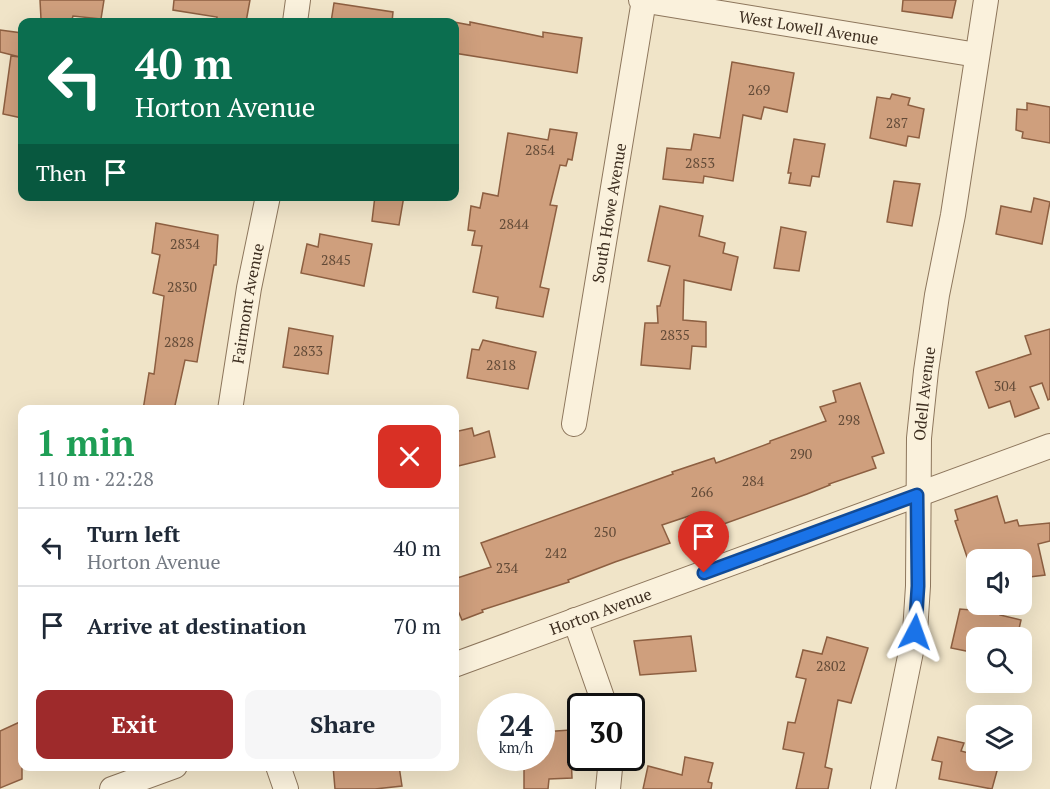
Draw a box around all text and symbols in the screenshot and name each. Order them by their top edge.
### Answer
street label: West Lowell Avenue [737,5,880,50]
text: 40 m [135,35,233,91]
icon: left [36,42,114,120]
house number: 269 [748,80,770,99]
text: Horton Avenue [135,89,315,125]
house number: 287 [886,113,908,132]
house number: 2854 [525,140,555,159]
street label: South Howe Avenue [586,141,631,285]
house number: 2853 [685,153,715,172]
icon: arrive [99,156,132,189]
text: Then [36,158,87,187]
house number: 2844 [499,214,529,233]
house number: 2834 [170,234,200,253]
street label: Fairmont Avenue [226,241,269,365]
house number: 2845 [321,250,351,269]
house number: 2830 [167,277,197,296]
house number: 2835 [660,325,690,344]
house number: 2828 [164,332,194,351]
house number: 2833 [293,341,323,360]
street label: Odell Avenue [908,345,940,442]
house number: 2818 [486,355,516,374]
house number: 304 [994,376,1017,395]
house number: 298 [838,410,860,429]
text: 1 min [36,419,134,466]
button: close [378,425,441,488]
house number: 290 [790,444,812,463]
text: 110 m · 22:28 [36,465,154,492]
house number: 284 [742,471,765,490]
house number: 266 [691,482,714,501]
pin [678,511,729,573]
text: Turn left [87,519,180,548]
icon: arrive [687,520,720,553]
house number: 250 [594,522,616,541]
icon: left [36,531,69,564]
text: 40 m [393,533,441,562]
house number: 242 [545,543,567,562]
text: Horton Avenue [87,548,221,575]
map controls [966,549,1032,771]
button: sound [966,549,1032,615]
house number: 234 [496,558,519,577]
street label: Horton Avenue [546,582,654,640]
position arrow [883,600,947,664]
icon: arrive [36,609,69,642]
text: Arrive at destination [87,611,306,640]
text: 70 m [393,611,441,640]
button: search [966,627,1032,693]
house number: 2802 [816,656,846,675]
button: Exit [36,690,233,759]
button: Share [245,690,441,759]
speed limit sign: 30 [567,693,645,771]
text: 24 [499,705,533,745]
button: layers [966,705,1032,771]
text: km/h [499,737,533,757]

